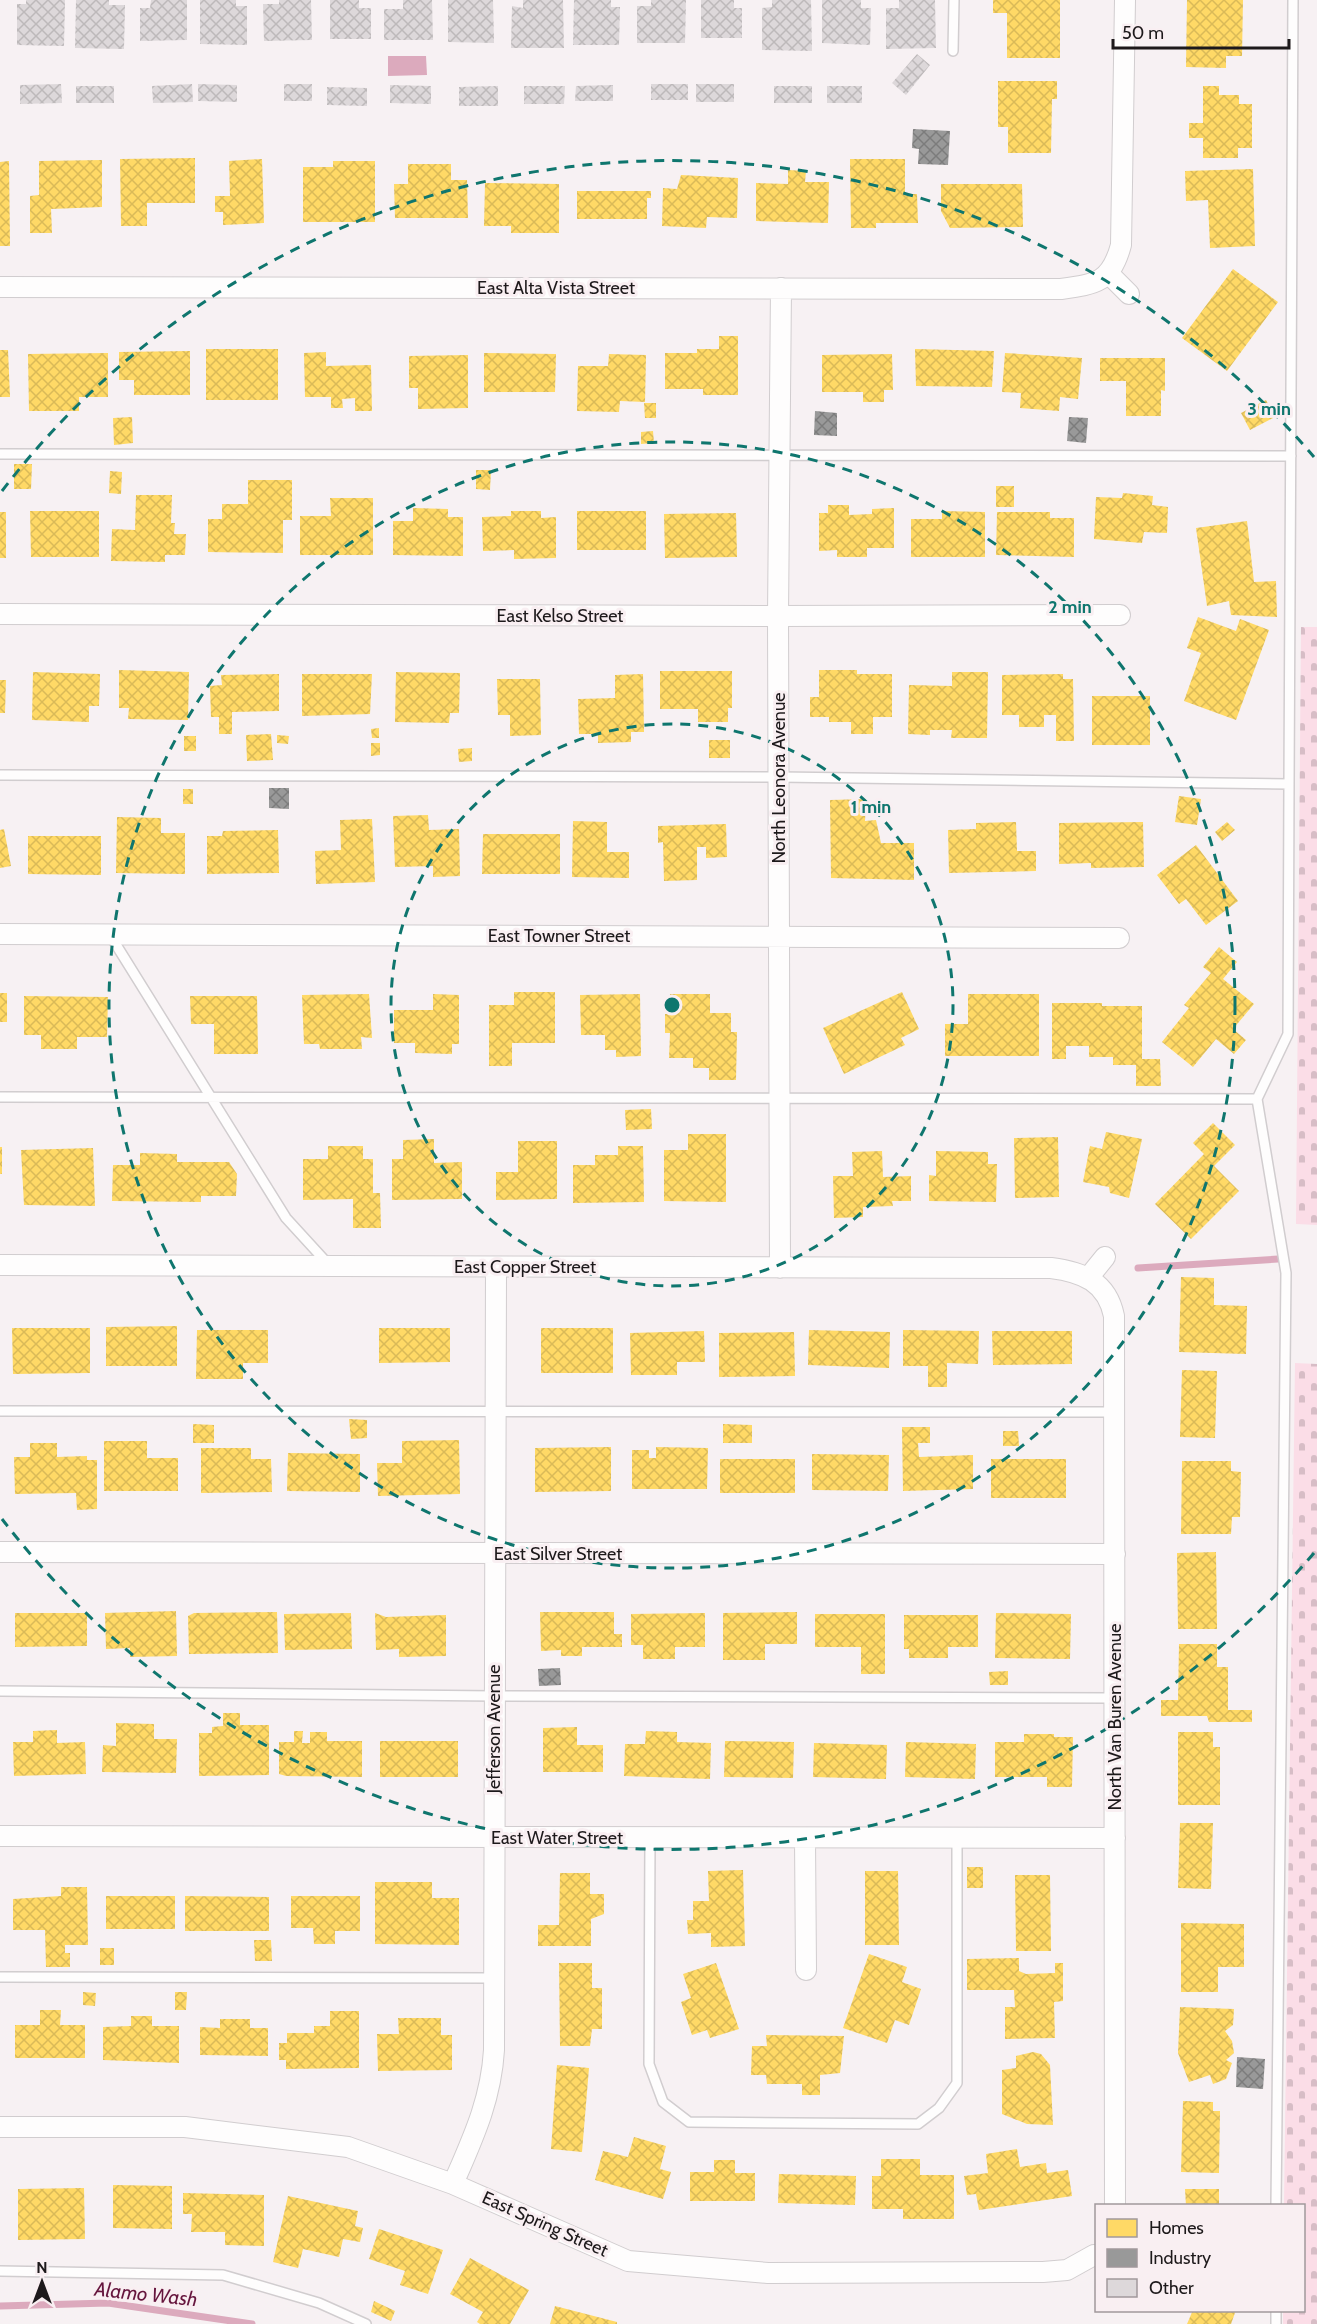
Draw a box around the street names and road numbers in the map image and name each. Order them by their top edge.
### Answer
street label: East Alta Vista Street [477,277,635,299]
street label: East Kelso Street [497,605,623,627]
street label: North Leonora Avenue [768,692,790,864]
street label: East Towner Street [488,925,630,947]
street label: East Copper Street [454,1256,596,1278]
street label: East Silver Street [494,1543,622,1565]
street label: North Van Buren Avenue [1104,1624,1126,1810]
street label: Jefferson Avenue [483,1665,505,1794]
street label: East Water Street [491,1827,623,1849]
street label: East Spring Street [479,2186,611,2262]

